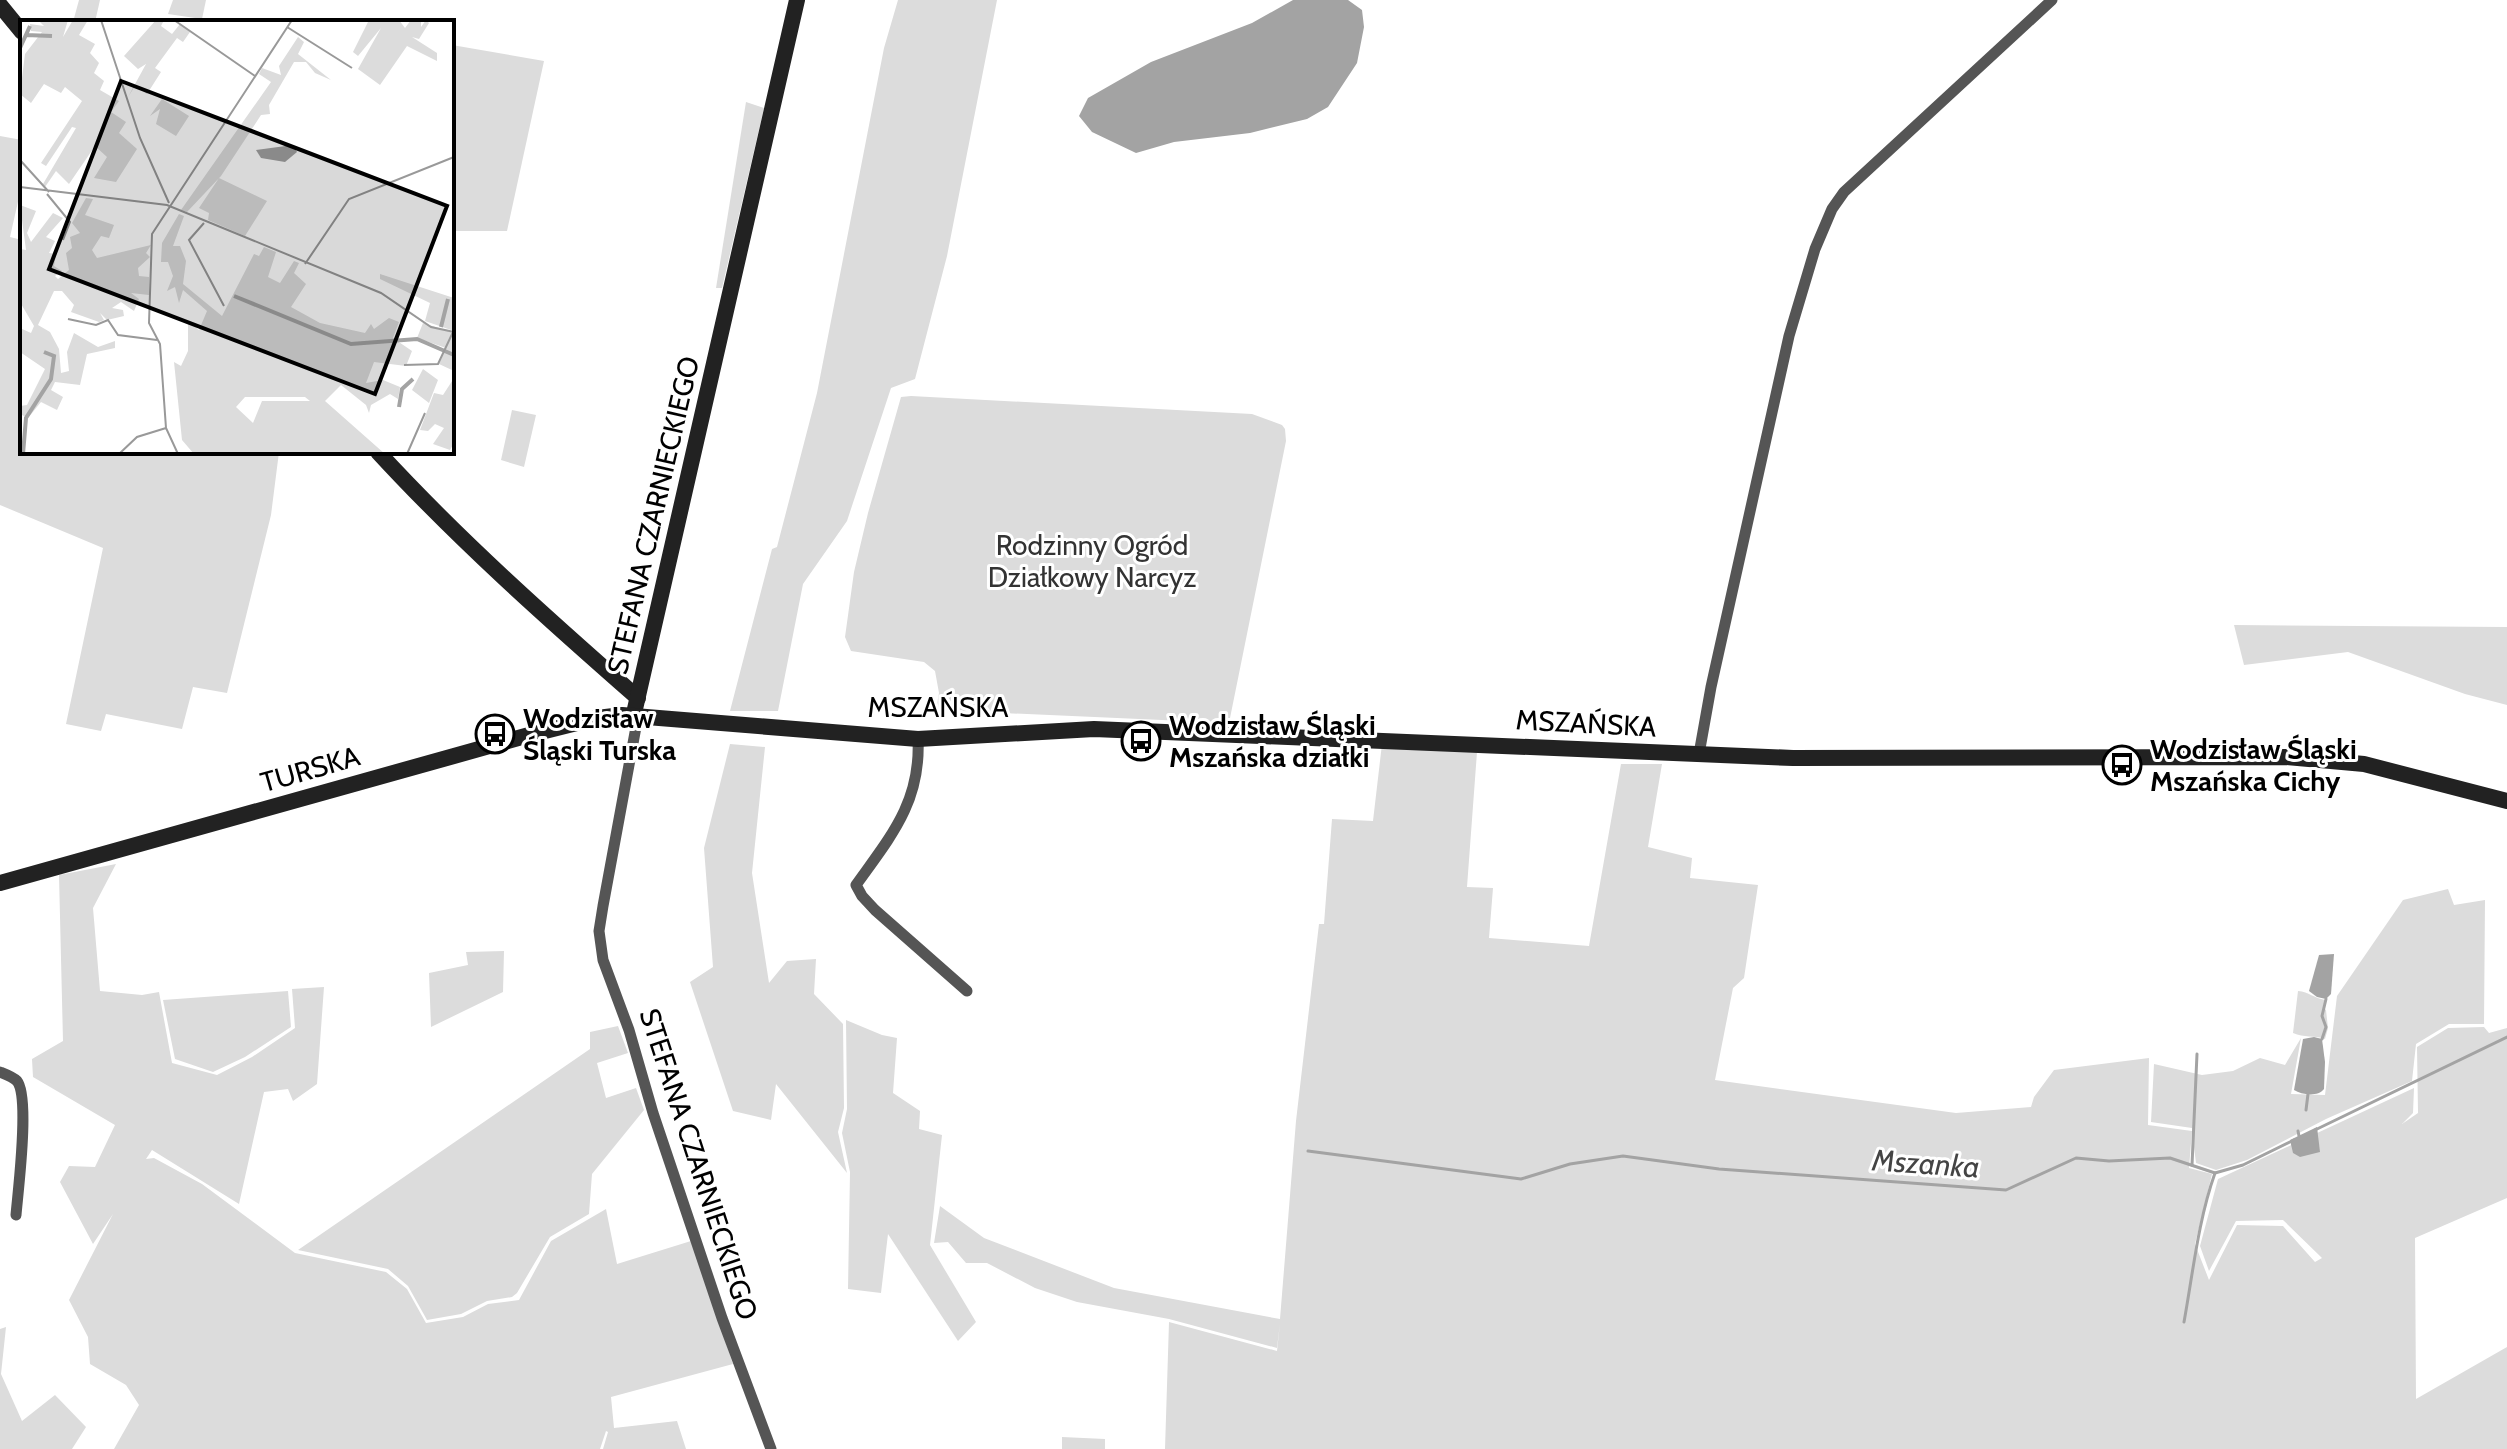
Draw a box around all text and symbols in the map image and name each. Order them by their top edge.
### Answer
inset map [20,20,454,454]
street label: STEFANA CZARNIECKIEGO [600,353,706,677]
park label: Rodzinny Ogród Działkowy Narcyz [988,528,1196,594]
street label: MSZAŃSKA [868,690,1009,724]
place label: Wodzisław Śląski Turska [523,701,676,767]
street label: MSZAŃSKA [1515,702,1658,744]
place label: Wodzisław Śląski Mszańska działki [1169,708,1376,774]
bus stop icon: Wodzisław Śląski Turska [474,713,516,755]
bus stop icon: Wodzisław Śląski Mszańska działki [1120,720,1162,762]
place label: Wodzisław Śląski Mszańska Cichy [2150,732,2357,798]
street label: TURSKA [257,738,364,799]
bus stop icon: Wodzisław Śląski Mszańska Cichy [2101,744,2143,786]
street label: STEFANA CZARNIECKIEGO [633,1004,765,1324]
water label: Mszanka [1870,1141,1981,1186]

